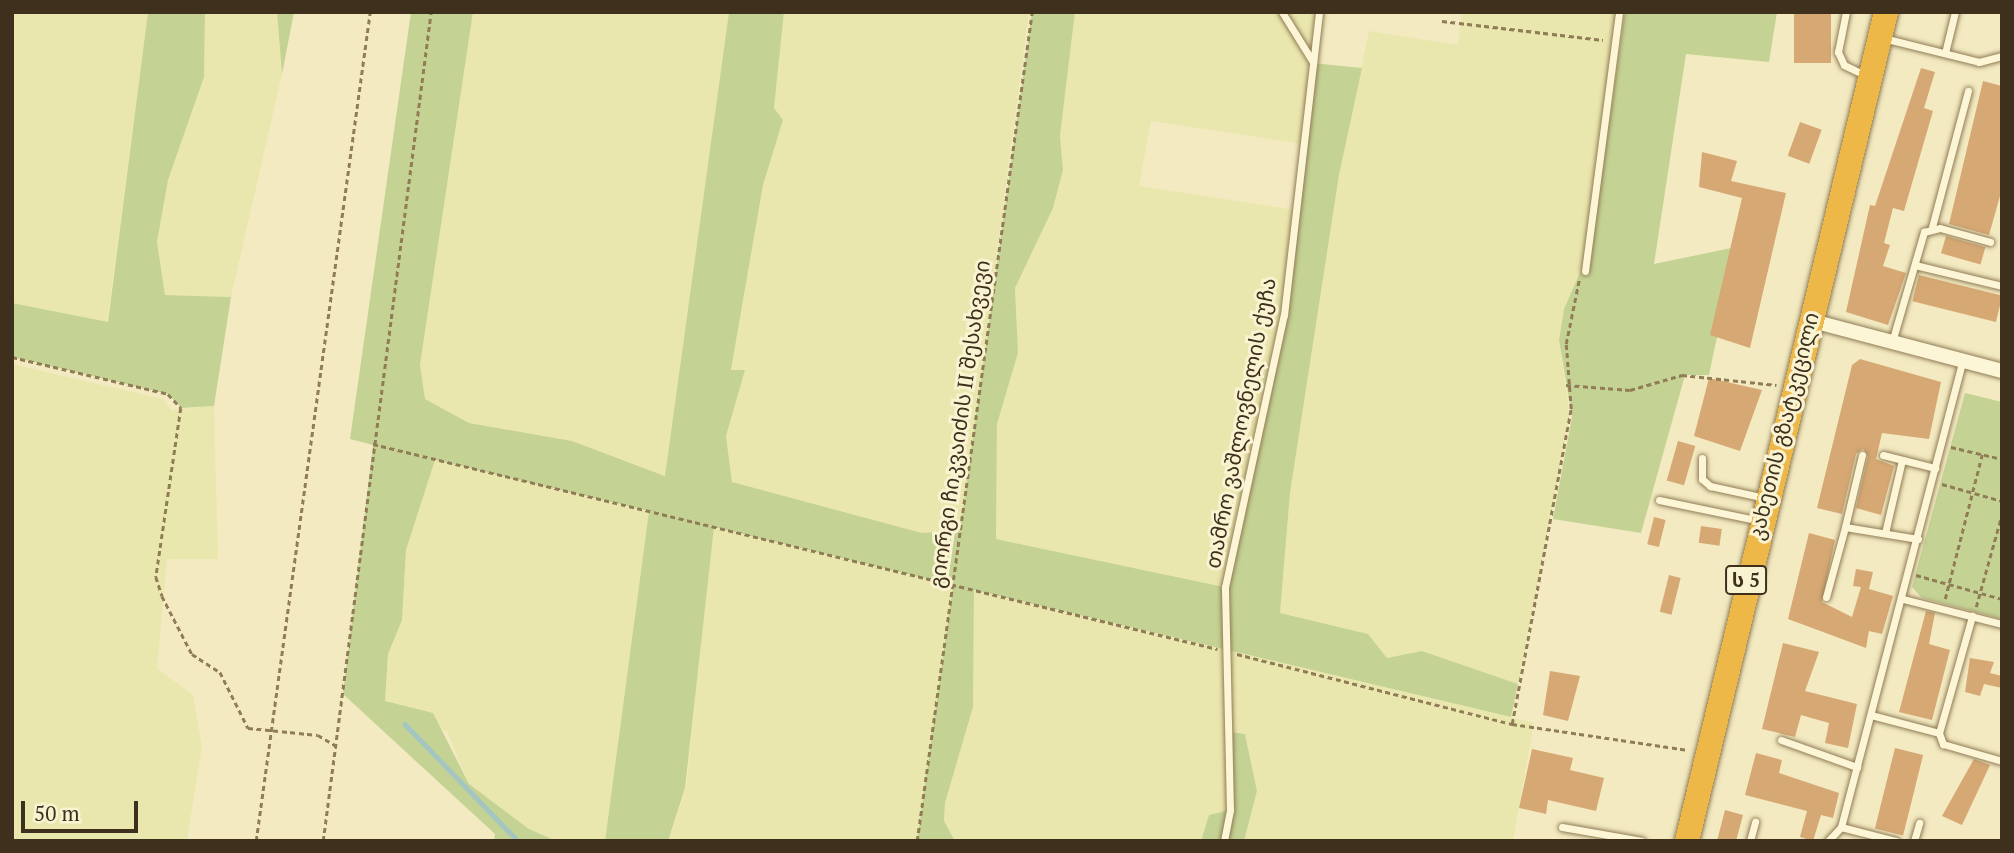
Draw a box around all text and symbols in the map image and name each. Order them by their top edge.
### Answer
street label: გიორგი ჩიკვაიძის II შესახვევი [923,258,995,590]
street label: თამრო ვაშლოვნელის ქუჩა [1199,276,1281,570]
street label: კახეთის გზატკეცილი [1742,309,1824,543]
road number: ს 5 [1725,565,1767,596]
scale bar [24,786,142,830]
text: 50 m [34,799,80,827]

